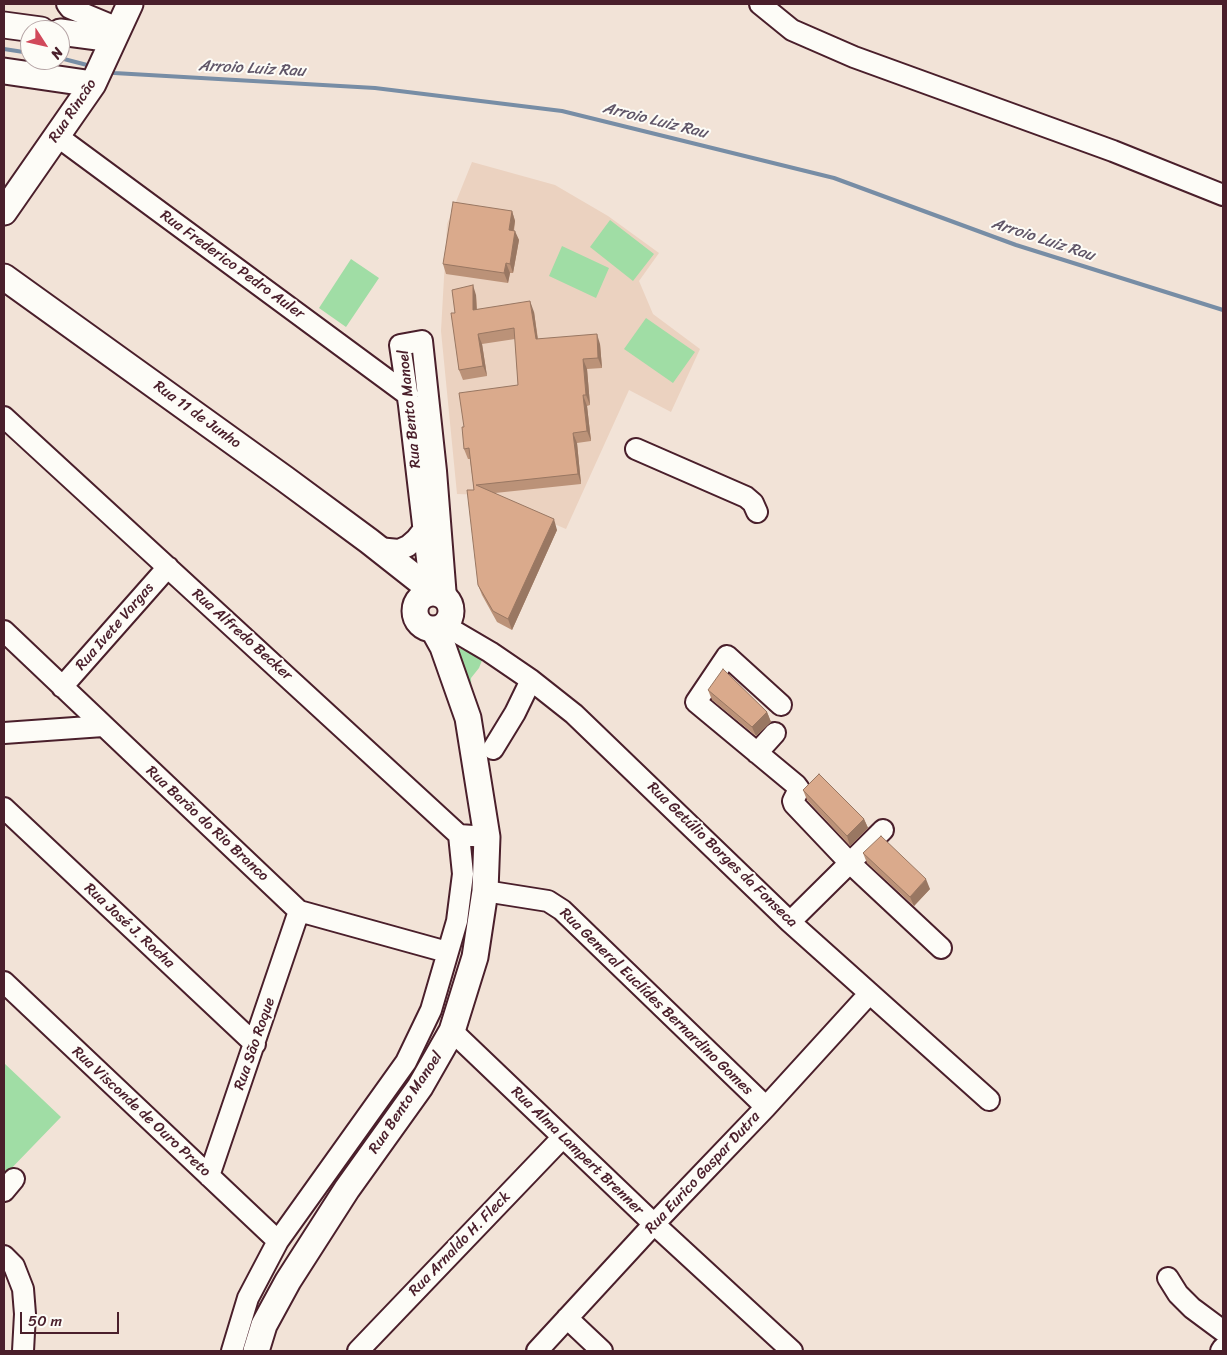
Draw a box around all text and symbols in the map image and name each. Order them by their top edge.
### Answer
north arrow [20,20,70,70]
text: N [44,42,70,64]
water label: Arroio Luiz Rau [198,57,306,81]
street label: Rua Rincão [45,76,101,146]
water label: Arroio Luiz Rau [601,99,709,143]
street label: Rua Frederico Pedro Auler [156,207,308,323]
water label: Arroio Luiz Rau [989,214,1097,266]
street label: Rua Bento Manoel [395,349,425,469]
street label: Rua 11 de Junho [150,377,244,453]
street label: Rua Ivete Vargas [72,580,158,674]
street label: Rua Alfredo Becker [188,585,296,685]
street label: Rua Barão do Rio Branco [142,762,272,886]
street label: Rua Getúlio Borges da Fonseca [643,779,801,931]
street label: Rua José J. Rocha [80,880,178,972]
street label: Rua General Euclídes Bernardino Gomes [556,905,756,1099]
street label: Rua São Roque [231,996,279,1092]
street label: Rua Visconde de Ouro Preto [68,1043,214,1181]
street label: Rua Bento Manoel [365,1049,447,1157]
street label: Rua Alma Lampert Brenner [507,1083,647,1219]
street label: Rua Eurico Gaspar Dutra [642,1108,764,1238]
street label: Rua Arnaldo H. Fleck [405,1188,515,1300]
scale bar [22,1302,121,1334]
text: 50 m [28,1308,62,1334]

